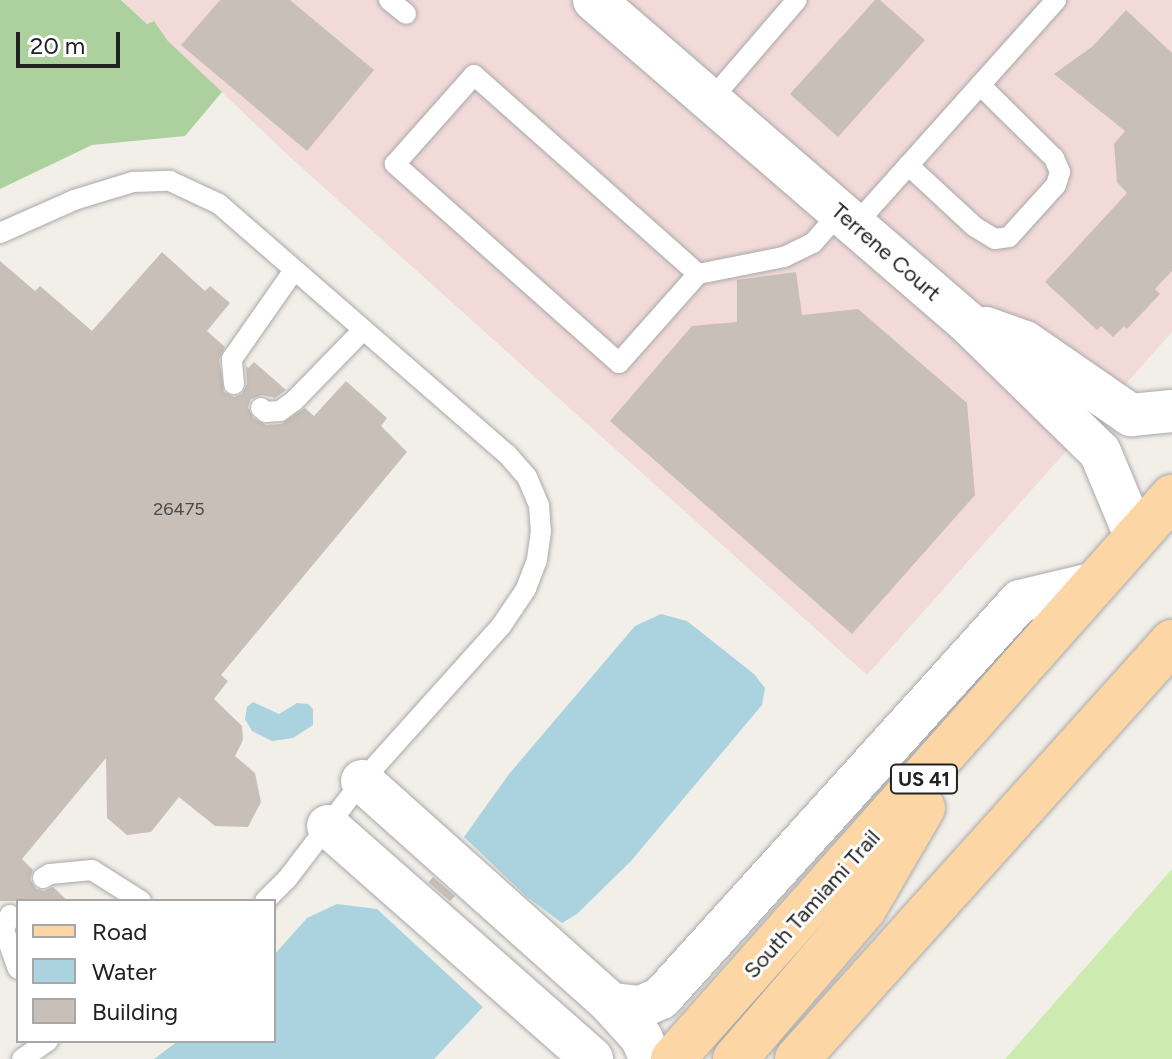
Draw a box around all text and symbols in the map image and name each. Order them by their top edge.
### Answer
scale bar [20,16,124,66]
text: 20 m [30,31,85,60]
street label: Terrene Court [826,197,946,307]
house number: 26475 [153,498,205,520]
road number: US 41 [888,763,960,795]
street label: South Tamiami Trail [738,824,886,984]
legend [16,899,276,1043]
text: Road [92,917,147,946]
text: Water [92,957,157,986]
text: Building [92,997,178,1026]

